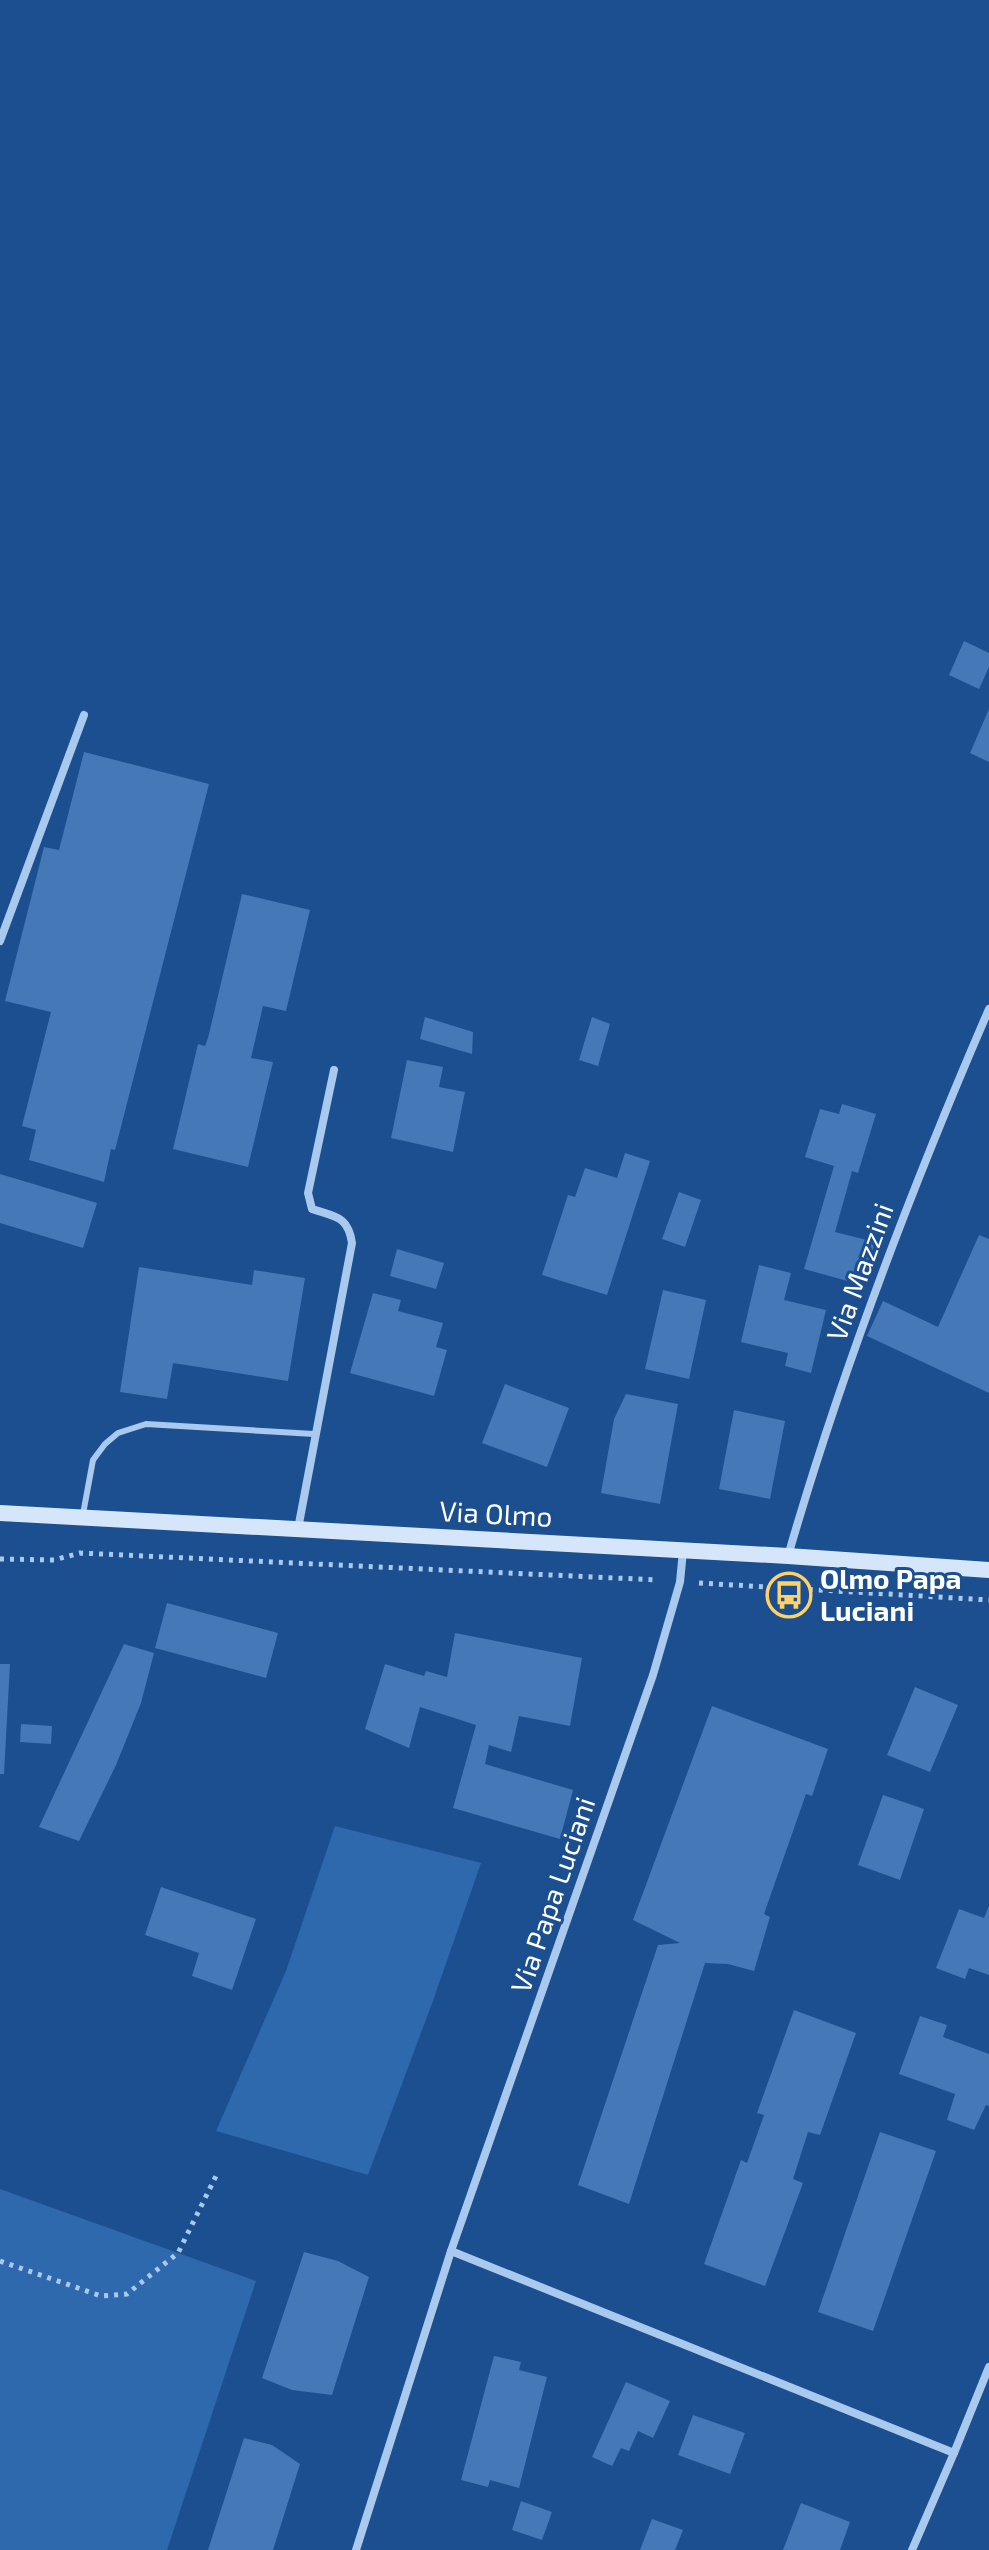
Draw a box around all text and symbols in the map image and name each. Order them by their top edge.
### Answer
street label: Via Mazzini [818,1198,900,1345]
street label: Via Olmo [439,1493,553,1533]
place label: Olmo Papa Luciani [820,1561,962,1627]
bus stop icon: Olmo Papa Luciani [765,1571,813,1619]
street label: Via Papa Luciani [503,1792,601,1997]

